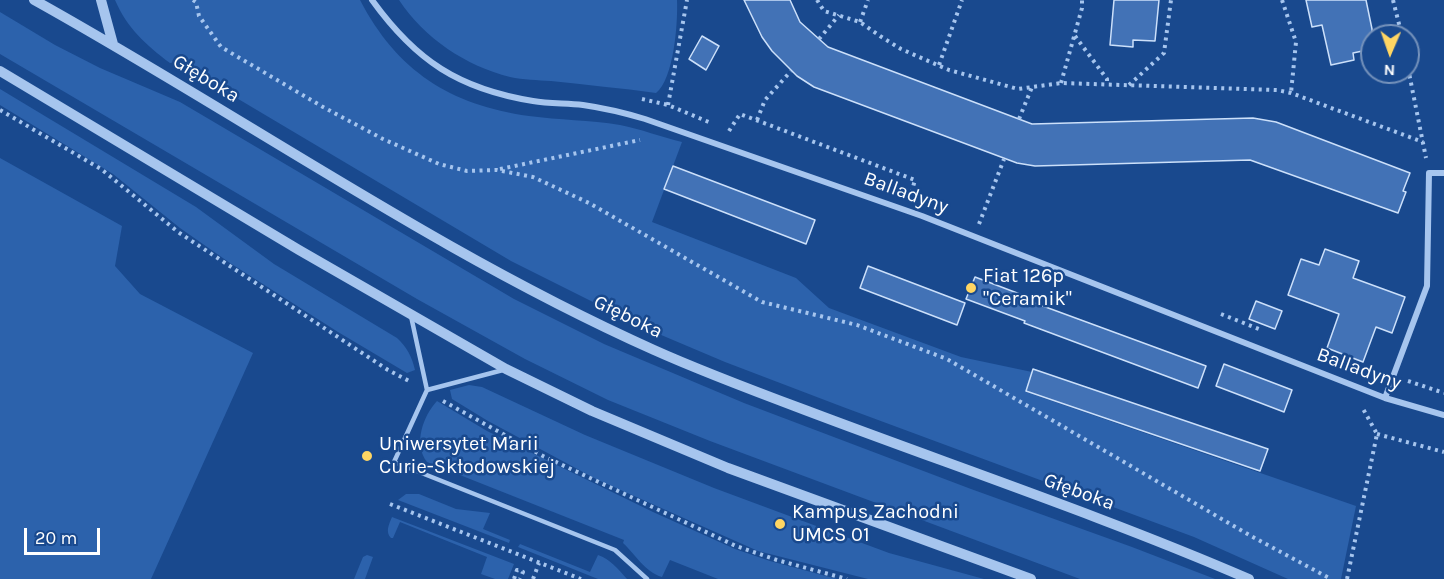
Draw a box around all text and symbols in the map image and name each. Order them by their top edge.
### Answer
north arrow [1360,24,1420,84]
street label: Głęboka [168,50,244,108]
text: N [1383,61,1396,80]
street label: Balladyny [860,167,952,219]
place label: Fiat 126p "Ceramik" [983,264,1072,311]
marker: Fiat 126p "Ceramik" [964,281,978,295]
street label: Głęboka [590,290,666,344]
street label: Balladyny [1313,343,1405,395]
place label: Uniwersytet Marii Curie-Skłodowskiej [379,432,555,479]
marker: Uniwersytet Marii Curie-Skłodowskiej [360,449,374,463]
street label: Głęboka [1040,468,1118,516]
place label: Kampus Zachodni UMCS 01 [792,500,959,547]
scale bar [27,516,104,554]
marker: Kampus Zachodni UMCS 01 [773,517,787,531]
text: 20 m [35,527,77,549]

